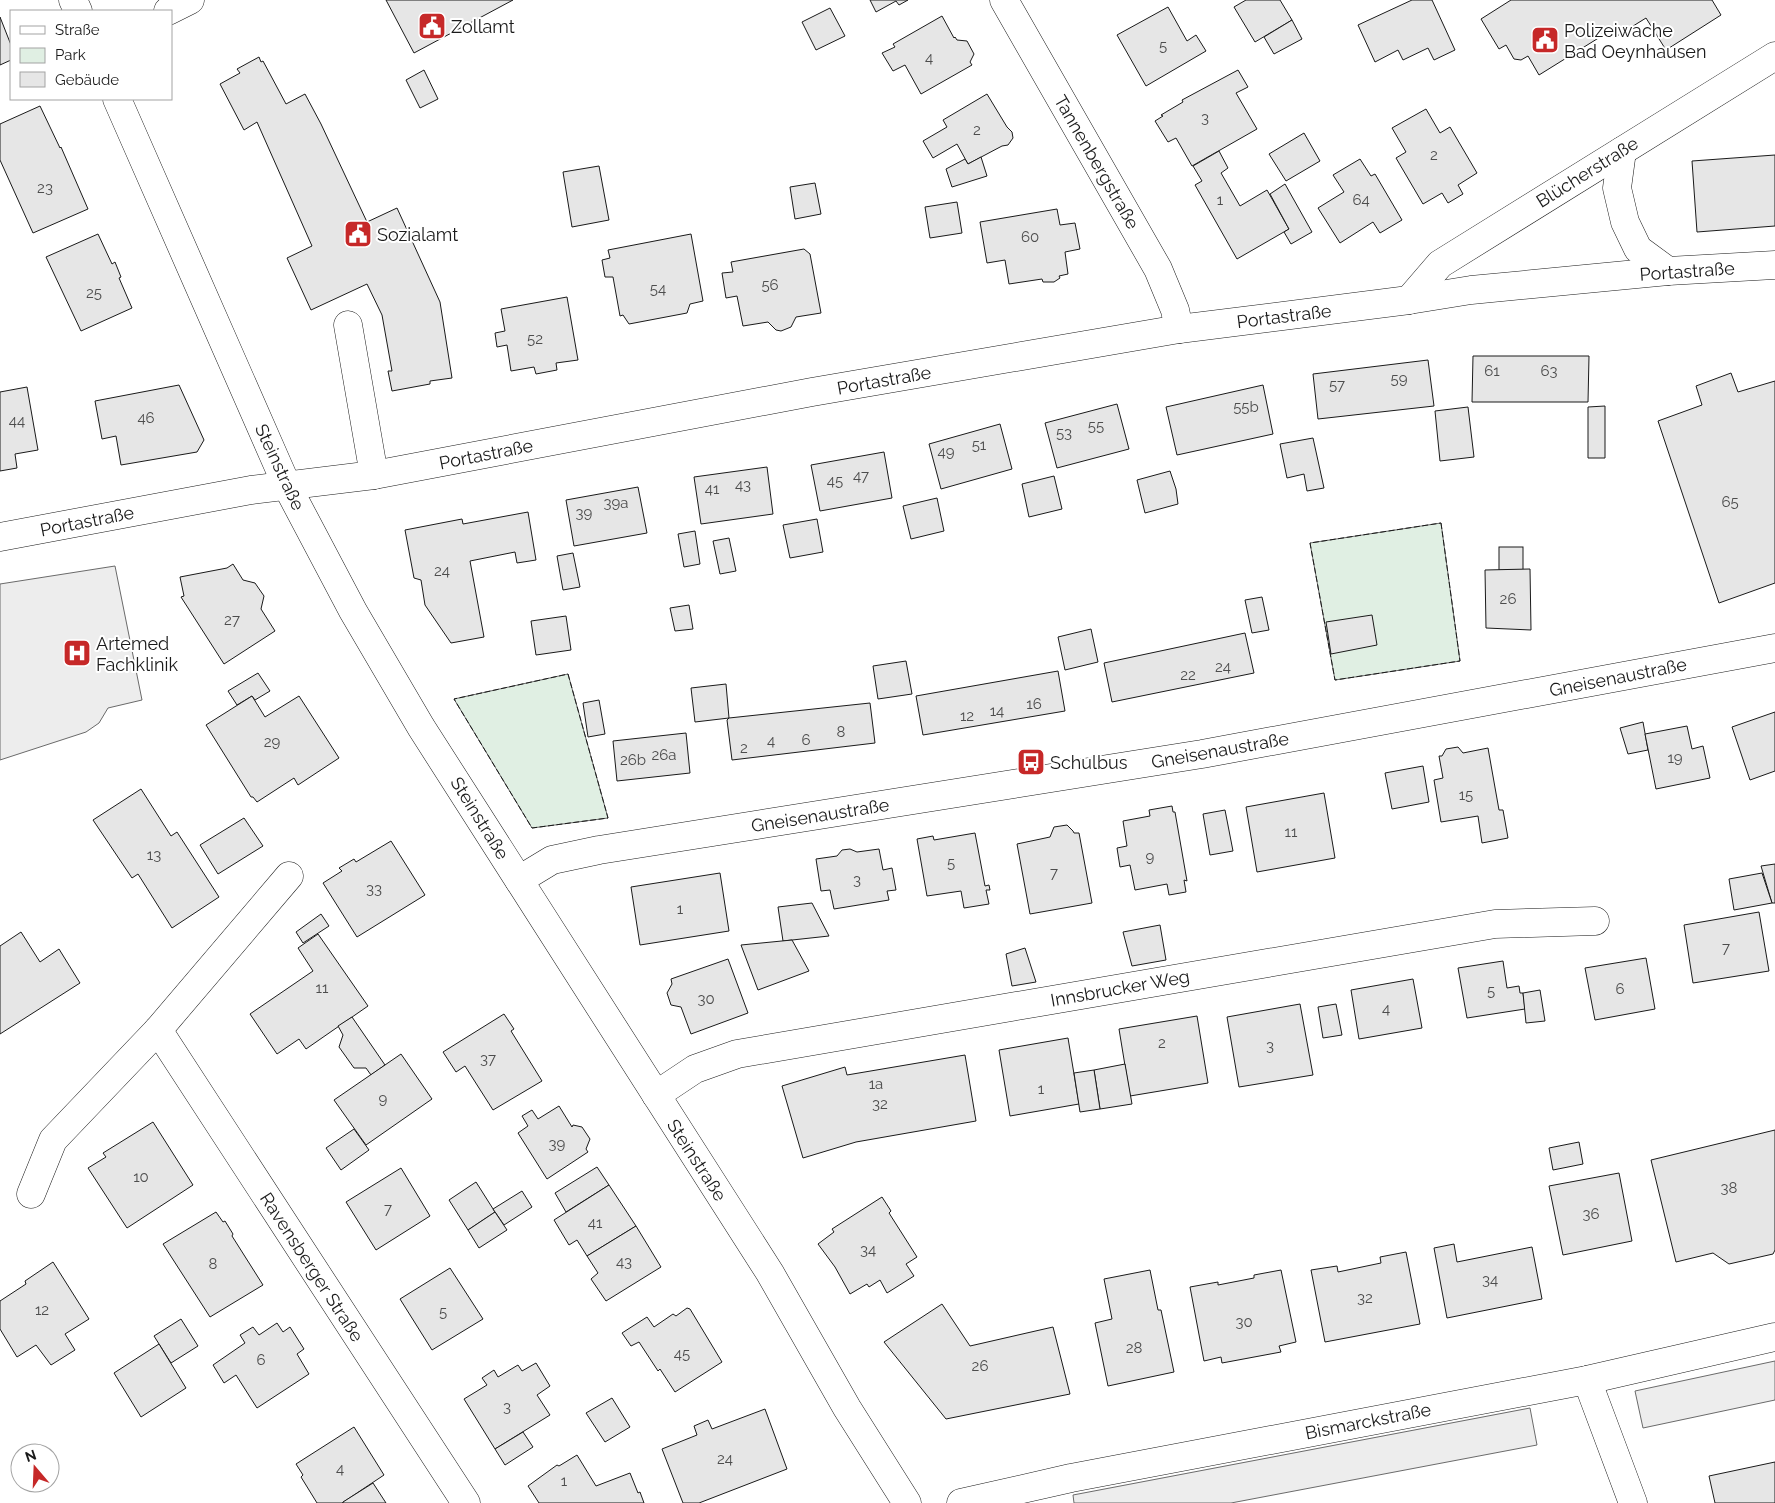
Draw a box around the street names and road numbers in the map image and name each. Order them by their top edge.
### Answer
street label: Tannenbergstraße [1050,91,1144,233]
street label: Blücherstraße [1532,132,1642,212]
street label: Portastraße [1639,257,1736,285]
street label: Portastraße [1235,300,1333,332]
street label: Portastraße [835,361,933,399]
street label: Steinstraße [251,420,309,514]
street label: Portastraße [437,435,535,473]
street label: Portastraße [38,502,136,540]
street label: Gneisenaustraße [1548,653,1689,701]
street label: Gneisenaustraße [1150,727,1291,772]
street label: Steinstraße [446,773,514,863]
street label: Gneisenaustraße [749,794,891,836]
street label: Innsbrucker Weg [1049,965,1191,1011]
street label: Steinstraße [663,1115,731,1205]
street label: Ravensberger Straße [256,1189,368,1346]
street label: Bismarckstraße [1303,1398,1433,1443]

